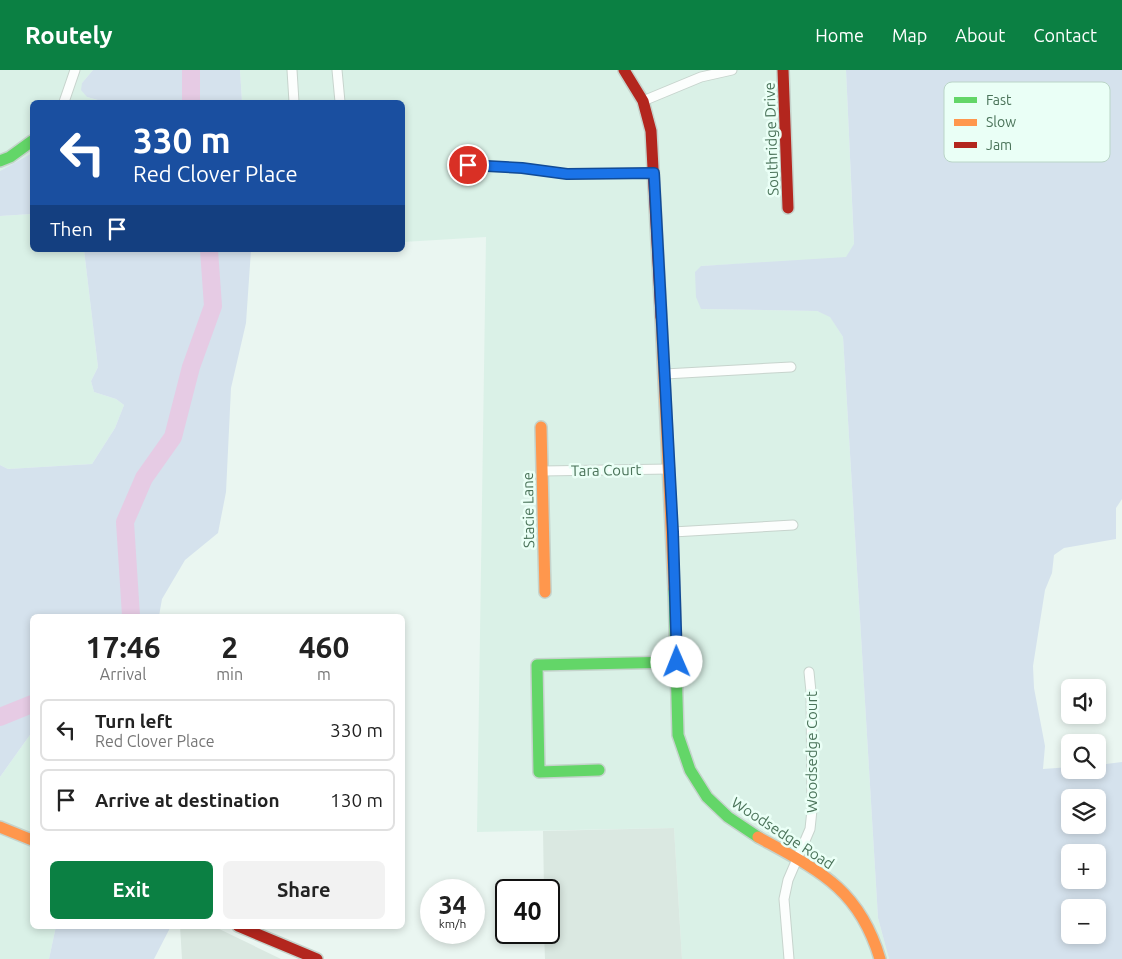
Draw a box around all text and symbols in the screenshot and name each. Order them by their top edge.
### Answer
text: Routely [25,22,112,49]
text: Home [815,25,864,45]
text: Map [892,25,927,45]
text: About [955,25,1005,45]
text: Contact [1033,25,1097,45]
street label: Southridge Drive [761,82,781,196]
legend [944,82,1110,162]
text: Fast [986,92,1012,108]
text: Slow [986,114,1016,130]
icon: left [50,120,115,185]
text: 330 m [133,120,231,160]
text: Jam [986,137,1012,153]
pin [447,144,489,186]
icon: arrive [454,151,482,179]
text: Red Clover Place [133,161,298,186]
icon: arrive [103,215,131,243]
text: Then [50,218,93,240]
street label: Tara Court [571,461,641,479]
street label: Stacie Lane [519,472,537,548]
text: 17:46 [86,630,161,664]
text: 2 [221,630,238,664]
text: 460 [299,630,349,664]
position arrow [650,635,702,687]
text: Arrival [100,665,146,683]
text: min [216,665,243,683]
text: m [317,665,331,683]
map controls [1061,679,1106,944]
button: sound [1061,679,1106,724]
street label: Woodsedge Court [803,691,820,813]
text: Turn left [95,710,173,732]
icon: left [52,716,80,744]
text: 330 m [330,719,383,741]
text: Red Clover Place [95,732,215,750]
button: search [1061,734,1106,779]
icon: arrive [52,786,80,814]
text: Arrive at destination [95,789,280,811]
text: 130 m [330,789,383,811]
button: layers [1061,789,1106,834]
street label: Woodsedge Road [729,794,837,872]
button: + [1061,844,1106,889]
button: Exit [50,861,213,919]
button: Share [223,861,385,919]
speed limit sign: 40 [495,879,560,944]
text: 34 [438,891,467,919]
button: − [1061,899,1106,944]
text: km/h [439,917,466,930]

